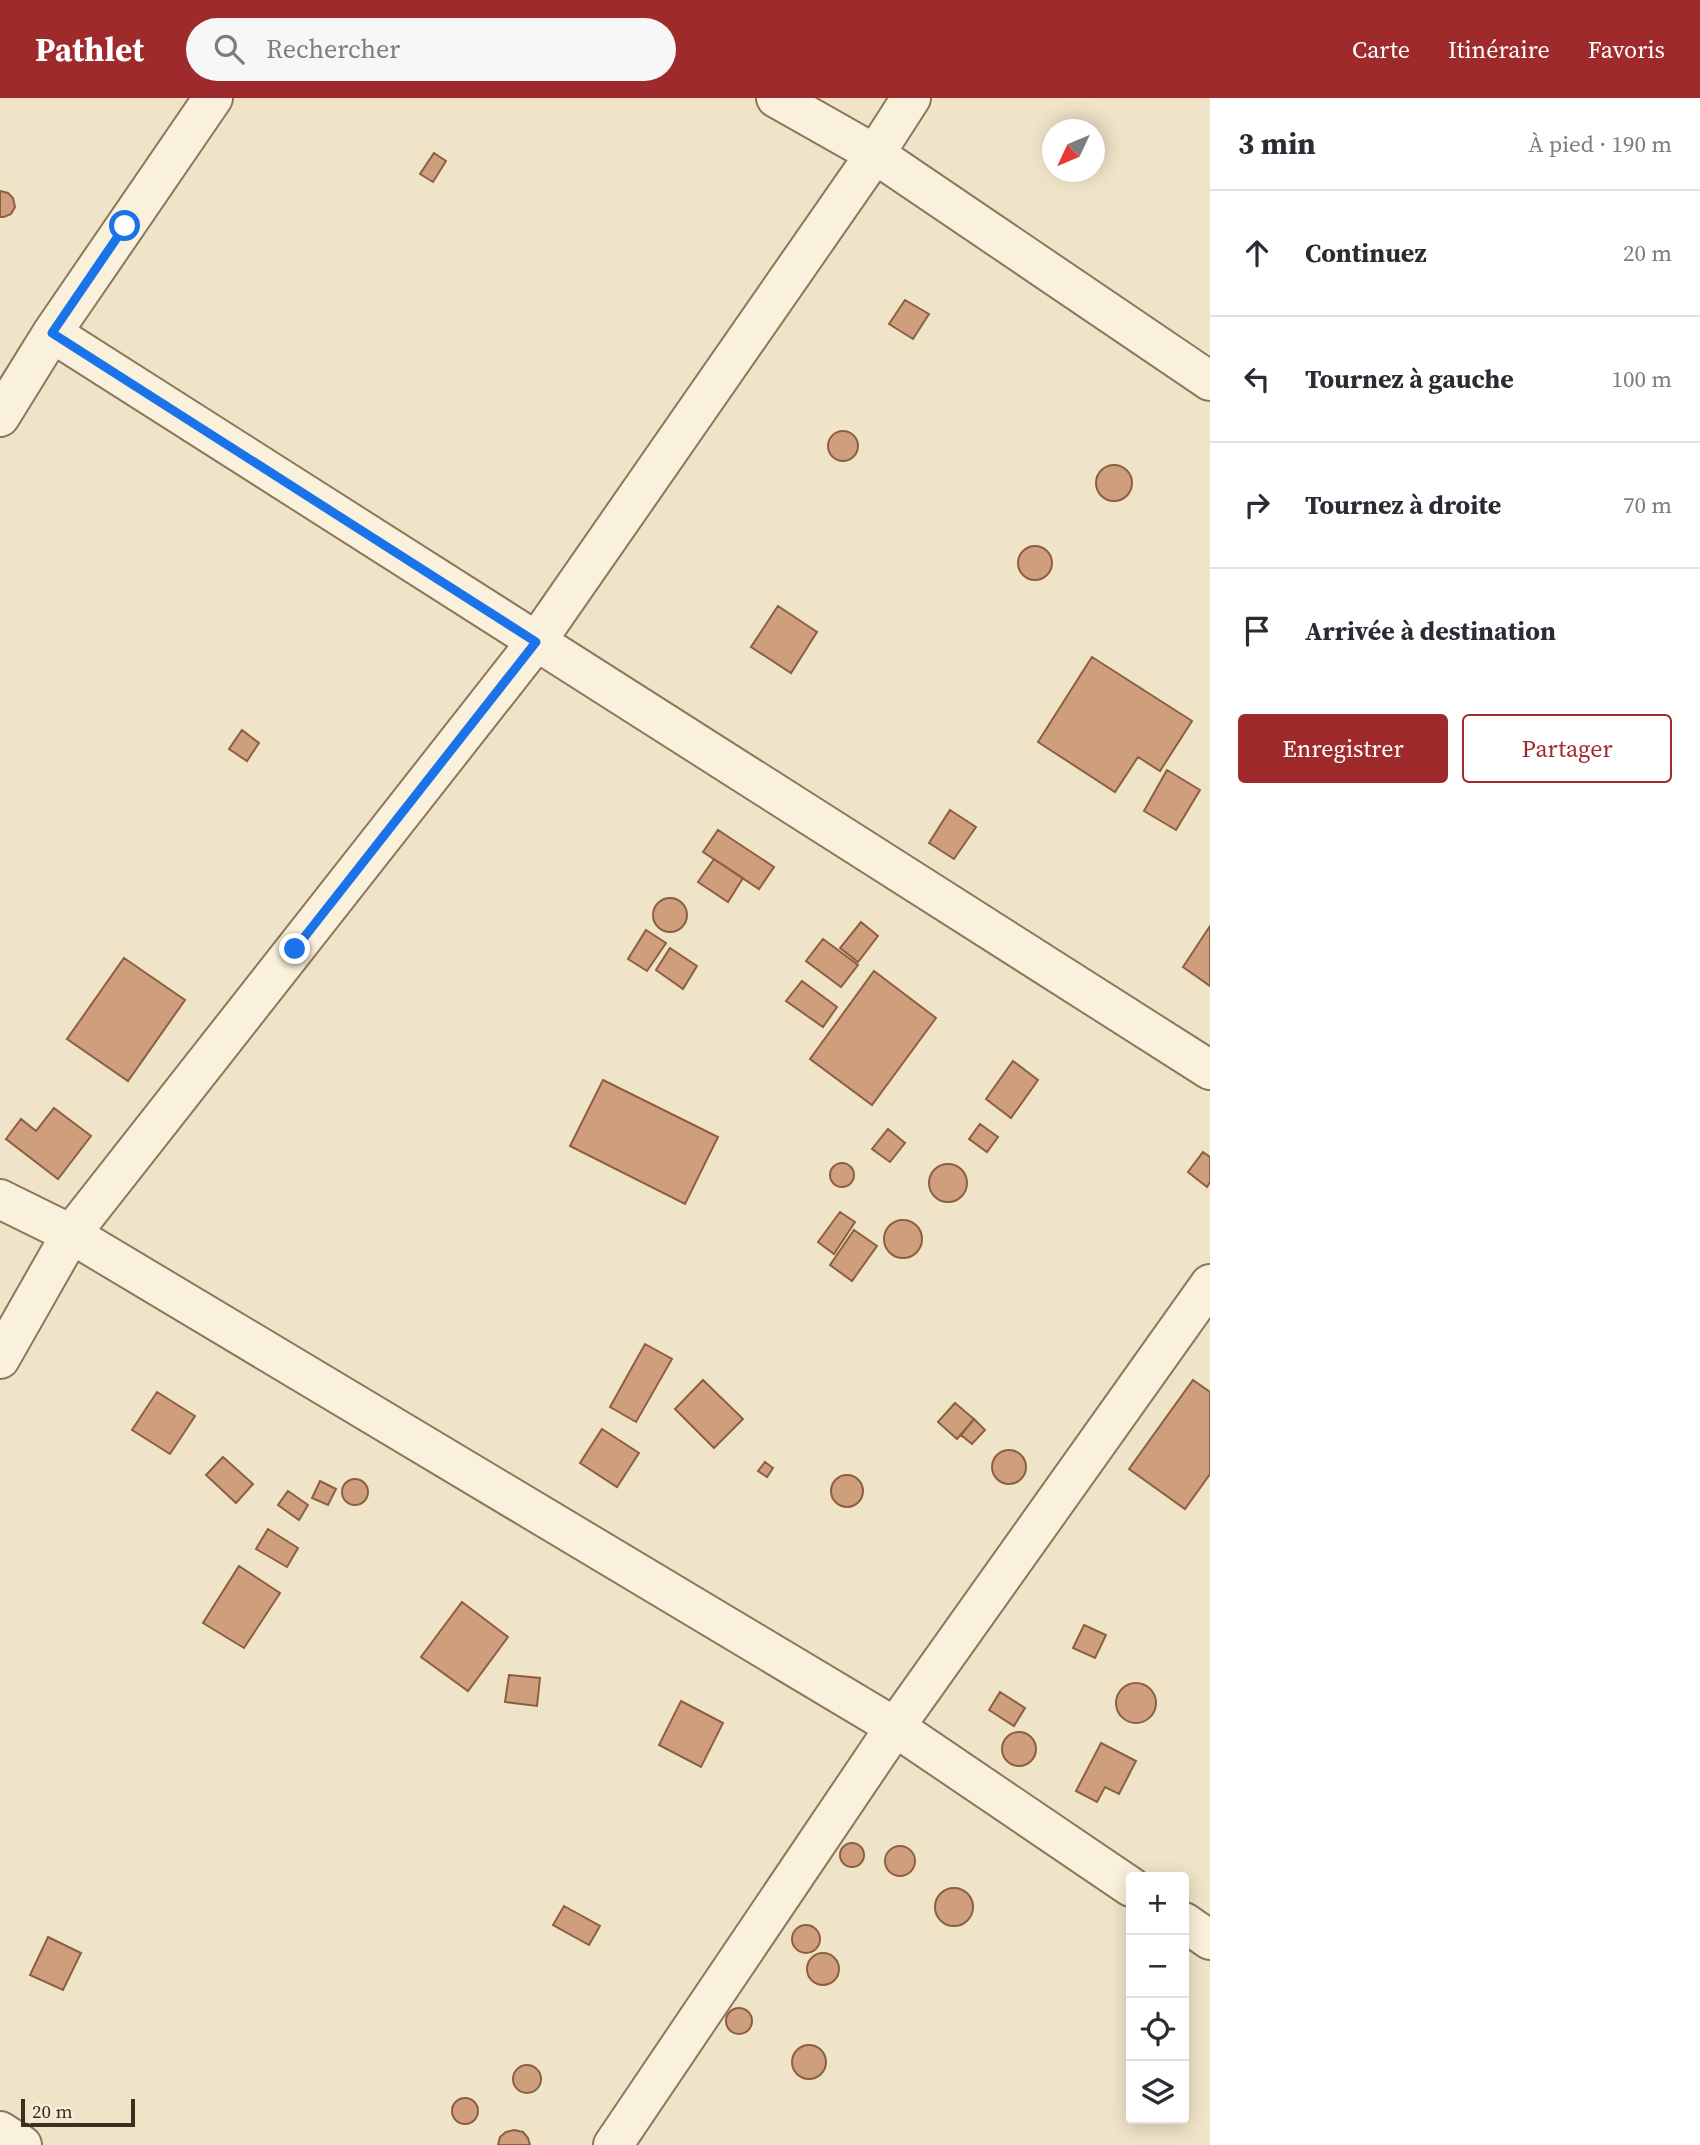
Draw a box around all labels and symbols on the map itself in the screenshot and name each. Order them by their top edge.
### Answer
north arrow [1042,119,1105,182]
route start [109,210,140,241]
route end [279,933,310,964]
scale bar [21,2096,135,2128]

